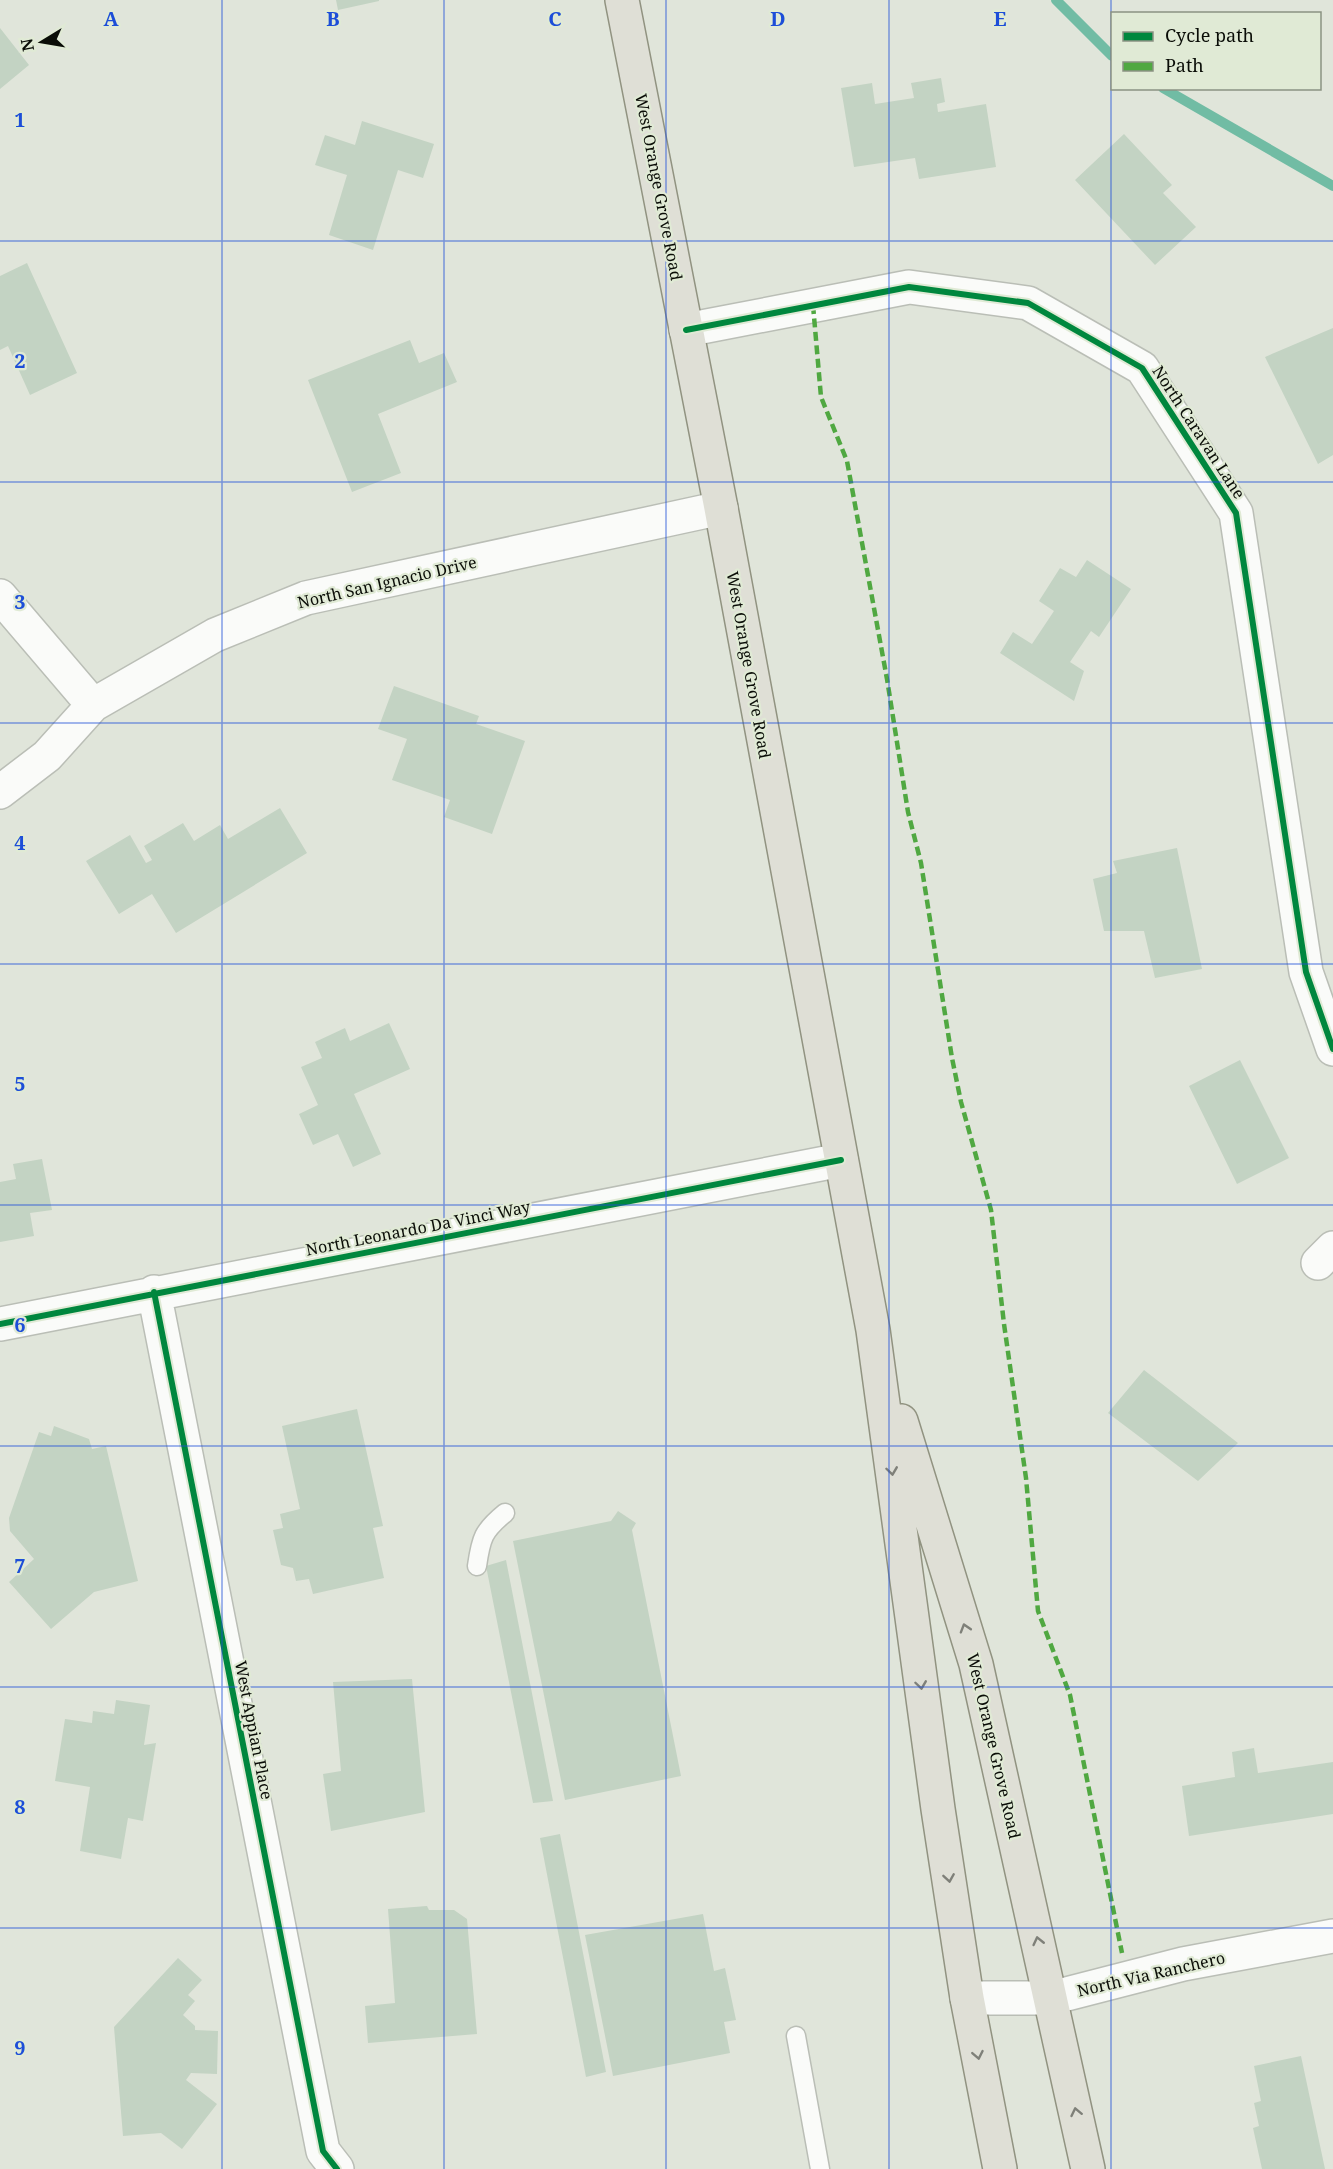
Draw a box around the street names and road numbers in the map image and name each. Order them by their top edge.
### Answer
street label: West Orange Grove Road [630,92,688,282]
street label: North Caravan Lane [1148,361,1250,503]
street label: North San Ignacio Drive [295,551,479,613]
street label: West Orange Grove Road [722,570,776,761]
street label: North Leonardo Da Vinci Way [304,1195,533,1261]
street label: West Orange Grove Road [962,1651,1026,1841]
street label: West Appian Place [230,1659,278,1801]
street label: North Via Ranchero [1075,1946,1227,2002]

